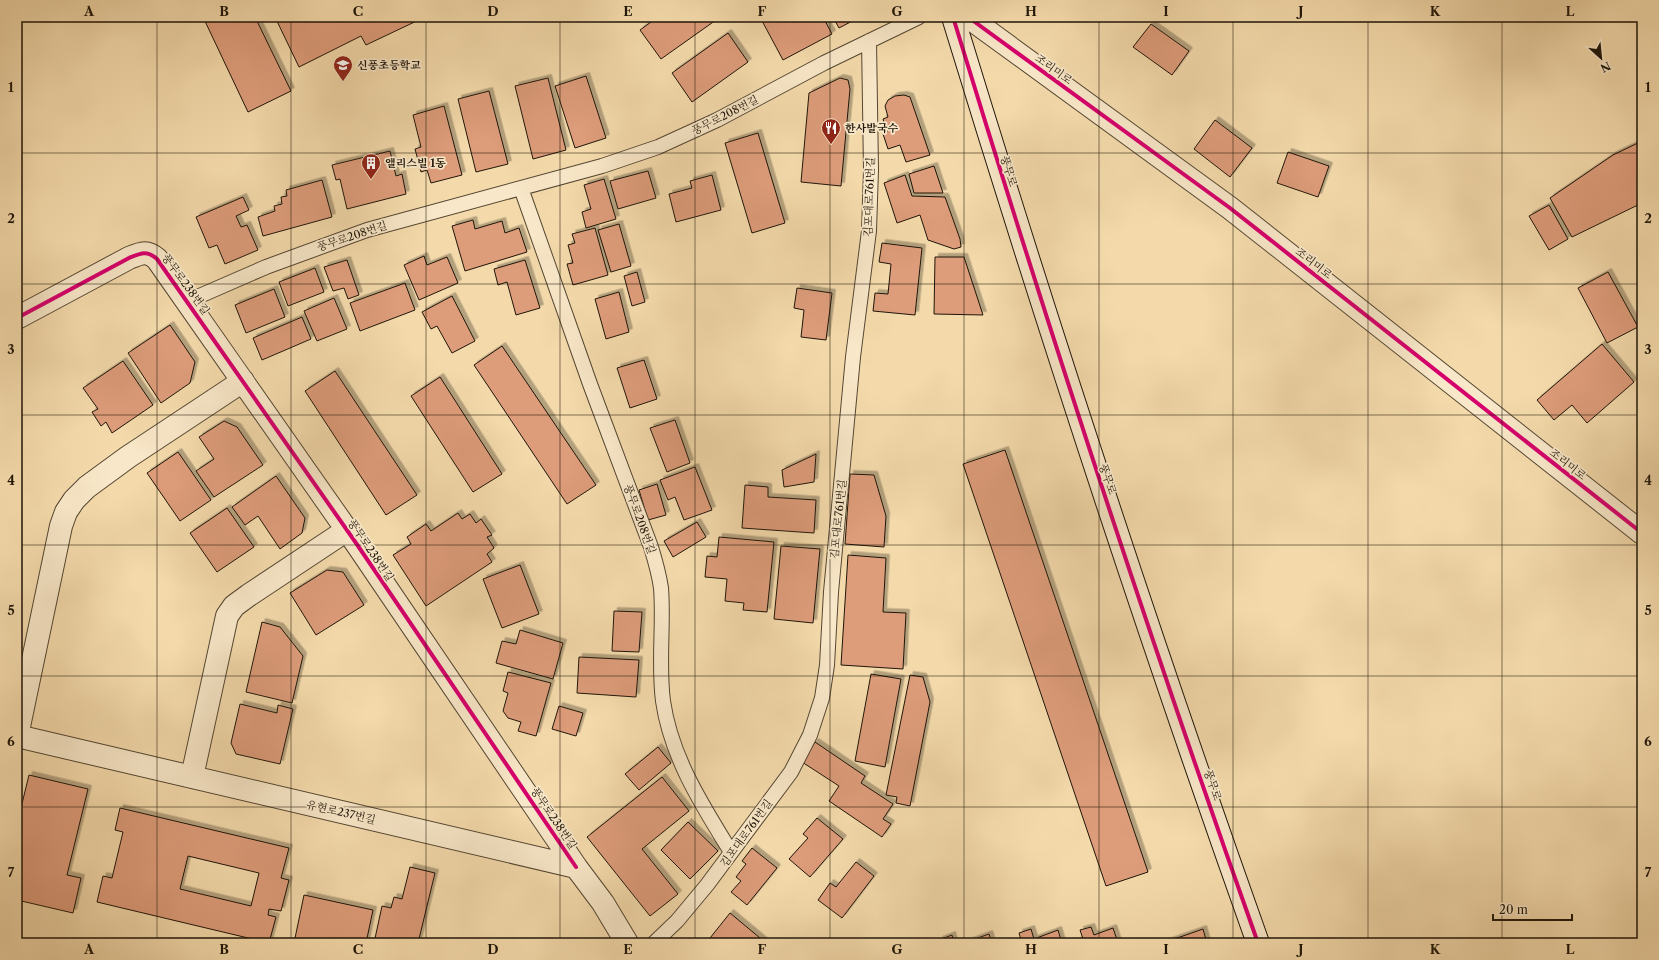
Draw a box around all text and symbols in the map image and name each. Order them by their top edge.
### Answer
text: A [83,3,95,19]
text: B [219,3,229,19]
text: C [353,3,363,19]
text: D [487,3,499,19]
text: E [623,3,633,19]
text: F [758,3,767,19]
text: G [891,3,903,19]
text: H [1025,3,1037,19]
text: I [1163,3,1169,19]
text: J [1296,3,1304,19]
text: K [1430,3,1441,19]
text: L [1566,3,1575,19]
north arrow [1581,38,1621,78]
street label: 조리미로 [1033,51,1076,87]
school or university icon: 신풍초등학교 [332,54,354,82]
place label: 신풍초등학교 [357,58,421,72]
text: N [1598,59,1613,76]
text: 1 [8,79,14,95]
text: 1 [1645,79,1651,95]
street label: 풍무로208번길 [689,92,761,138]
restaurant icon: 한사발국수 [820,117,842,145]
place label: 한사발국수 [845,121,899,135]
building icon: 앨리스빌 1동 [360,152,382,180]
street label: 풍무로 [998,154,1020,189]
place label: 앨리스빌 1동 [385,156,446,170]
street label: 김포대로761번길 [861,157,877,237]
text: 2 [7,210,15,226]
text: 2 [1644,210,1652,226]
street label: 풍무로208번길 [315,218,389,254]
street label: 조리미로 [1293,244,1335,282]
street label: 풍무로238번길 [159,251,213,317]
text: 3 [7,341,15,357]
text: 3 [1644,341,1652,357]
street label: 조리미로 [1547,445,1589,483]
street label: 풍무로 [1096,462,1120,497]
text: 4 [7,472,15,488]
text: 4 [1644,472,1652,488]
street label: 김포대로761번길 [827,478,849,560]
street label: 풍무로208번길 [621,482,659,556]
street label: 풍무로238번길 [345,516,397,584]
text: 5 [7,602,15,618]
text: 5 [1644,602,1652,618]
text: 6 [7,733,15,749]
text: 6 [1644,733,1652,749]
street label: 풍무로 [1201,768,1225,803]
street label: 풍무로238번길 [528,784,580,852]
street label: 유현로237번길 [305,797,377,827]
street label: 김포대로761번길 [717,797,775,869]
text: 7 [8,864,15,880]
text: 7 [1645,864,1652,880]
scale bar [1493,896,1572,922]
text: 20 m [1499,902,1528,917]
text: A [83,941,95,957]
text: B [219,941,229,957]
text: C [353,941,363,957]
text: D [487,941,499,957]
text: E [623,941,633,957]
text: F [758,941,767,957]
text: G [891,941,903,957]
text: H [1025,941,1037,957]
text: I [1163,941,1169,957]
text: J [1296,941,1304,957]
text: K [1430,941,1441,957]
text: L [1566,941,1575,957]

